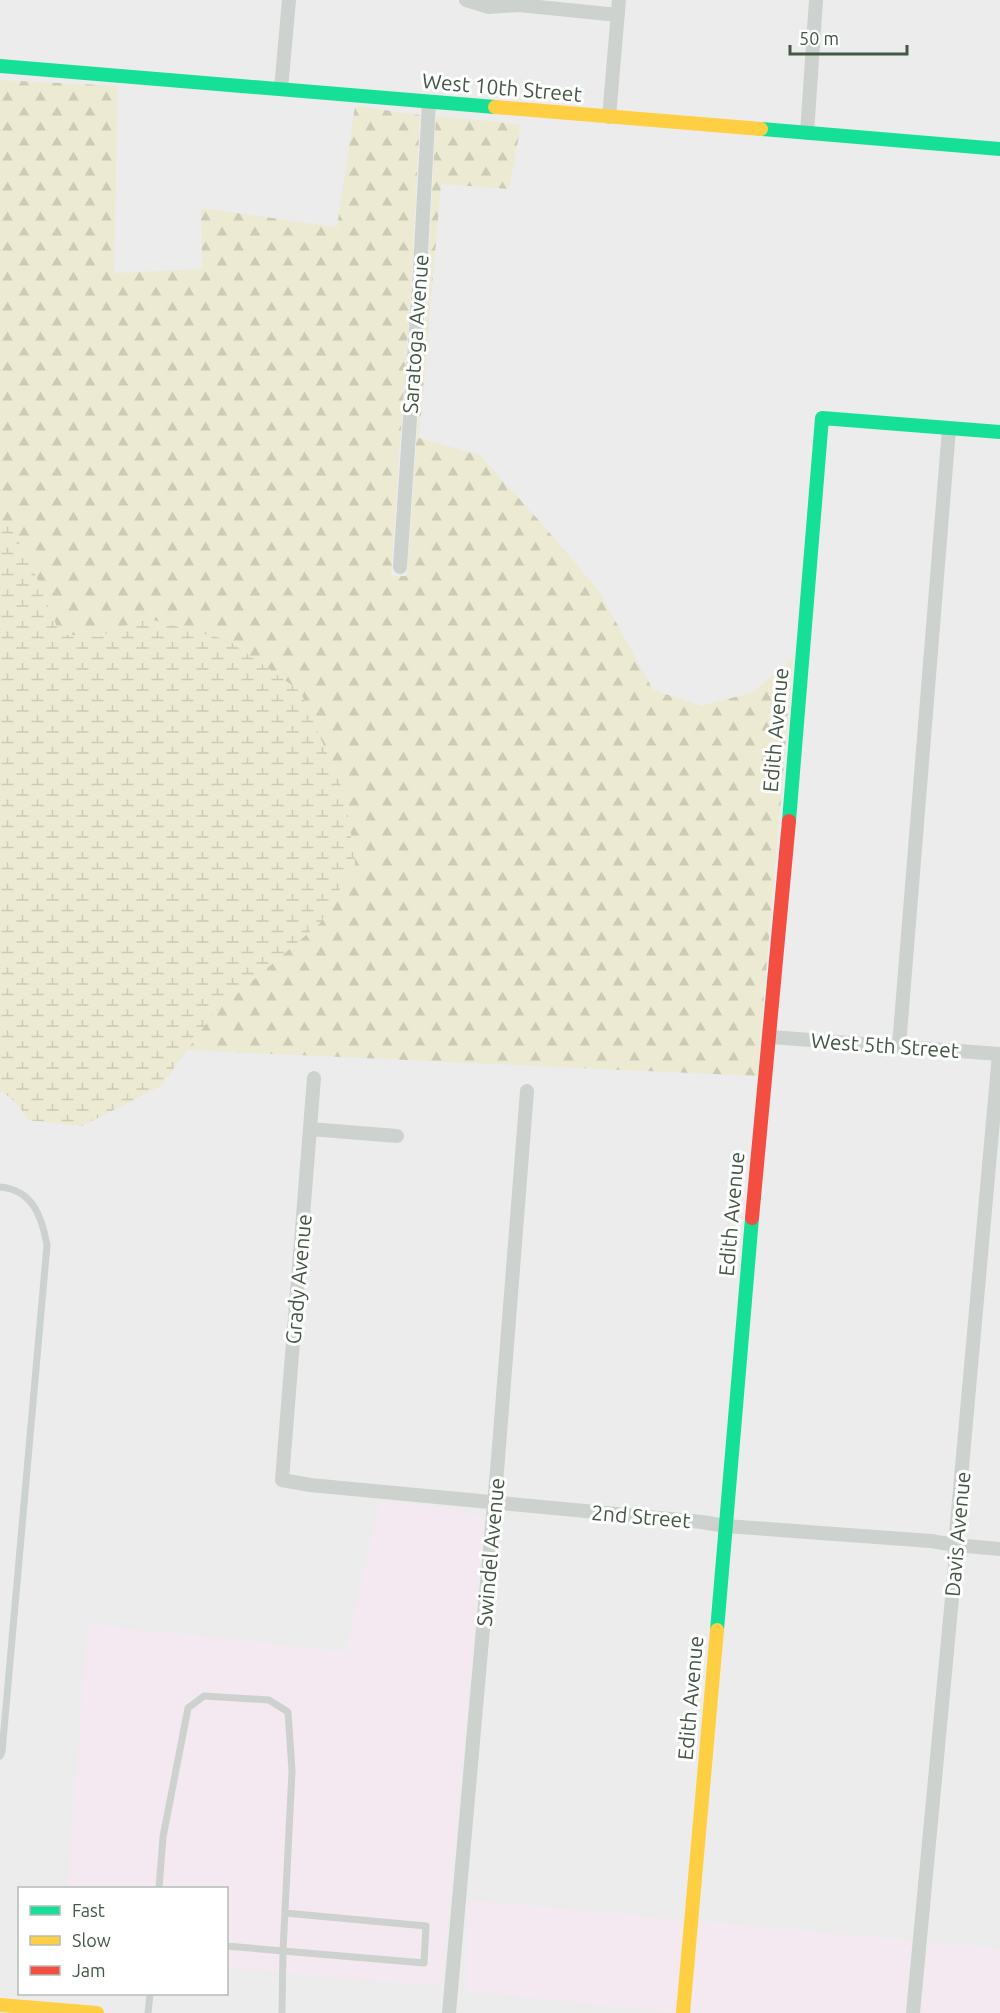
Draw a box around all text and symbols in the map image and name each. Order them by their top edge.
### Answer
scale bar [790,18,907,56]
text: 50 m [799,28,839,48]
street label: West 10th Street [421,68,583,106]
street label: Saratoga Avenue [397,254,433,414]
street label: Edith Avenue [758,667,792,793]
street label: West 5th Street [810,1028,960,1062]
street label: Edith Avenue [714,1151,748,1277]
street label: Grady Avenue [280,1213,316,1345]
street label: Davis Avenue [940,1470,974,1598]
street label: Swindel Avenue [472,1477,508,1627]
street label: 2nd Street [590,1500,692,1532]
street label: Edith Avenue [673,1635,707,1761]
legend [18,1887,228,1995]
text: Fast [72,1900,105,1920]
text: Slow [72,1930,111,1950]
text: Jam [72,1960,106,1980]

